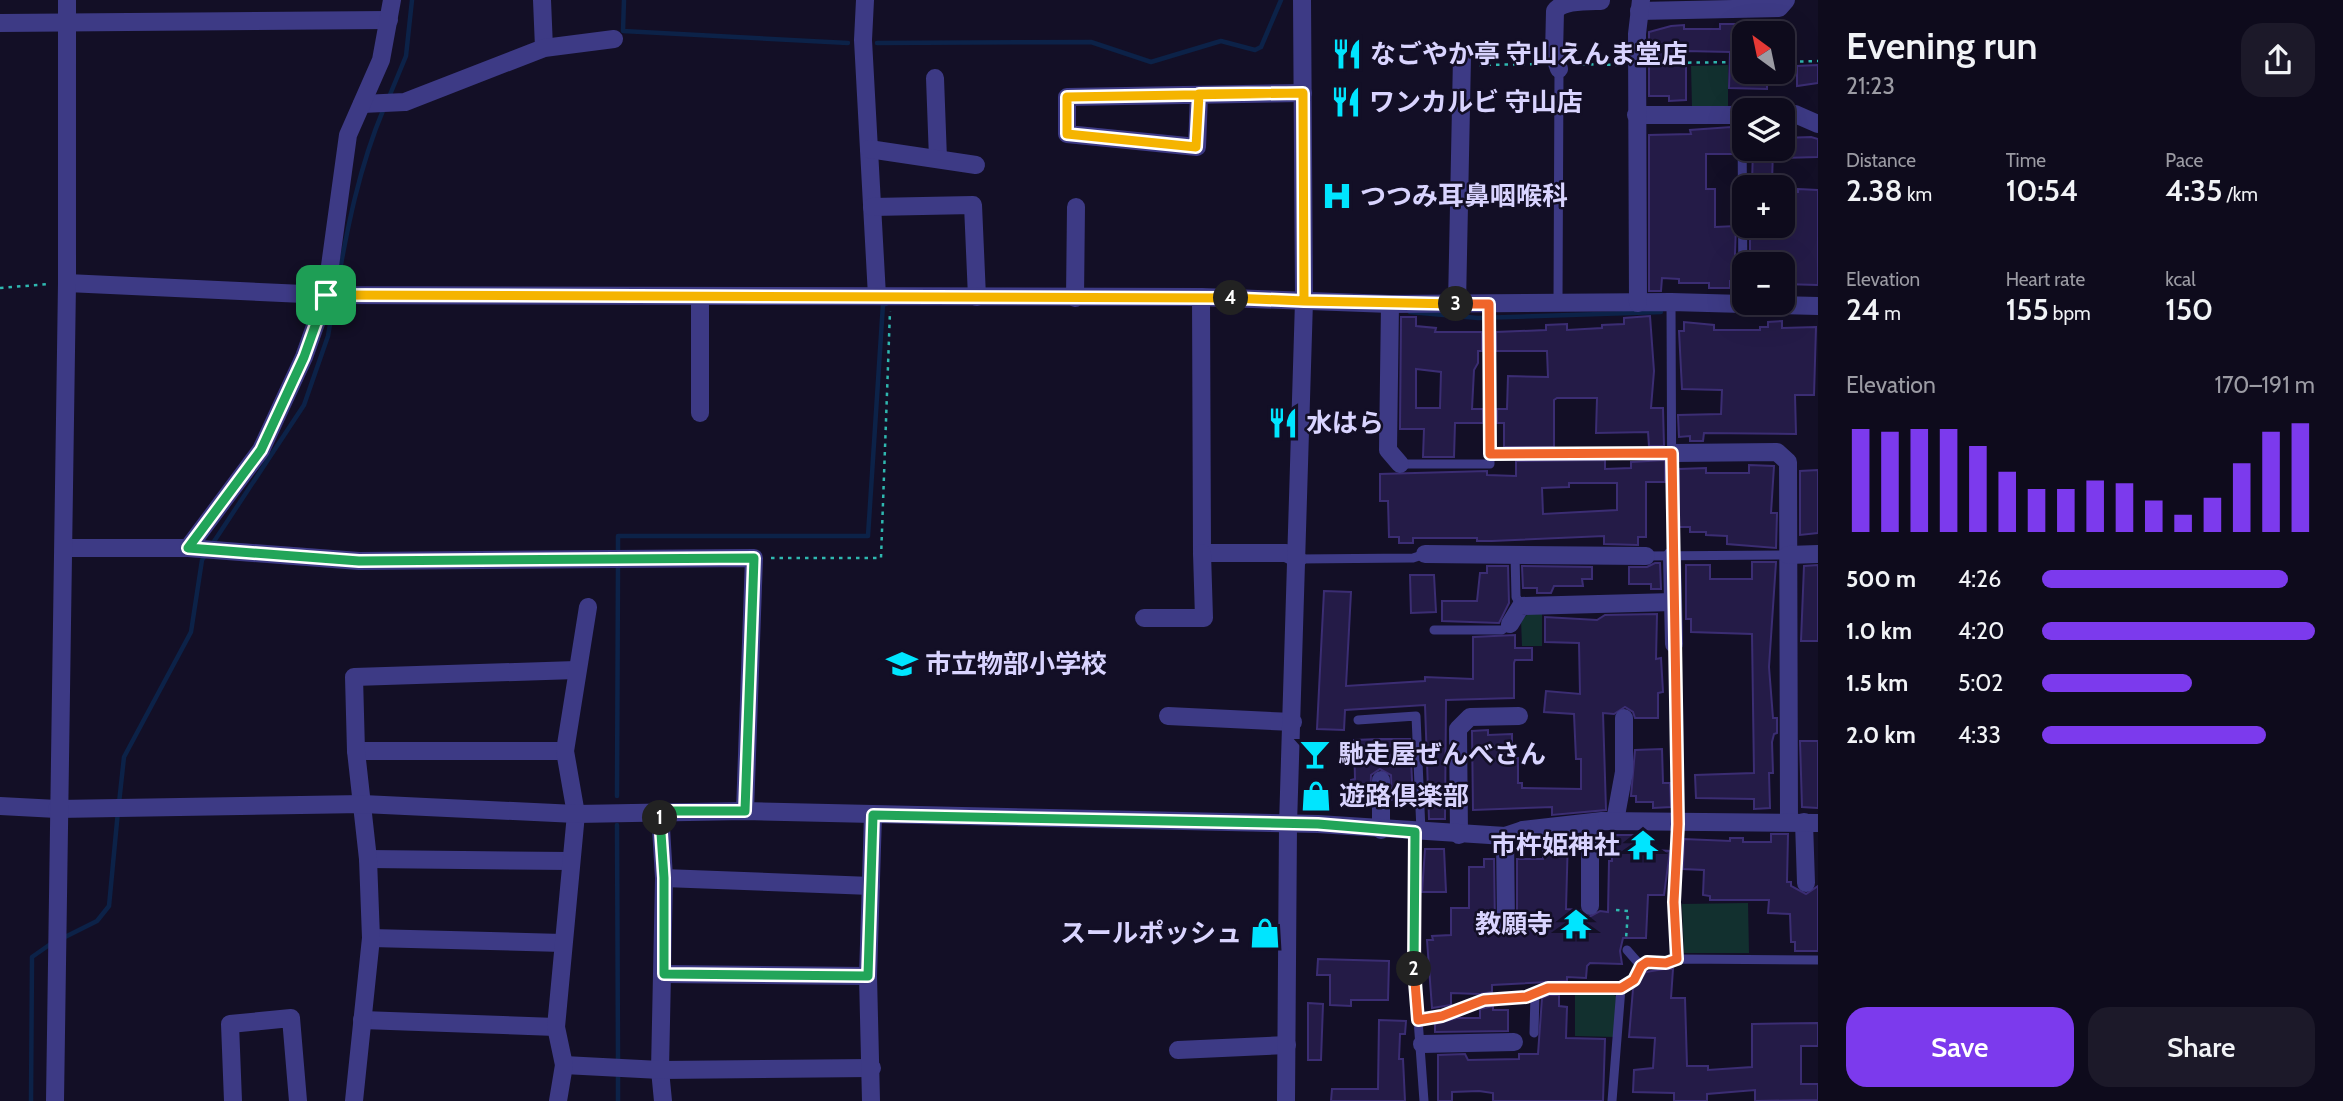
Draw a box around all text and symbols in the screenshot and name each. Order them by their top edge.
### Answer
north arrow [1732,21,1796,84]
map controls [1732,21,1795,315]
text: Evening run [1846,22,2038,69]
button: share [2241,23,2315,97]
restaurant icon: なごやか亭 守山えんま堂店 [1330,37,1364,71]
place label: なごやか亭 守山えんま堂店 [1370,38,1688,70]
text: 21:23 [1846,72,1895,100]
restaurant icon: ワンカルビ 守山店 [1329,85,1363,119]
place label: ワンカルビ 守山店 [1369,86,1583,118]
button: layers [1732,98,1795,161]
text: Distance [1846,149,1916,172]
text: Time [2006,149,2046,172]
text: Pace [2165,149,2203,172]
text: 2.38 [1846,172,1903,209]
text: 10:54 [2006,172,2078,209]
text: 4:35 [2165,172,2222,209]
button: + [1732,175,1795,238]
hospital icon: つつみ耳鼻咽喉科 [1320,179,1354,213]
place label: つつみ耳鼻咽喉科 [1360,180,1568,212]
text: km [1903,183,1932,206]
text: /km [2222,183,2258,206]
button: − [1732,252,1795,315]
pin [296,265,356,325]
text: Elevation [1846,268,1920,291]
text: Heart rate [2006,268,2085,291]
text: kcal [2165,268,2196,291]
icon: arrive [307,276,345,314]
pin: 4 [1214,280,1248,316]
text: 4 [1225,286,1236,309]
pin: 3 [1438,286,1474,322]
text: 24 [1846,291,1880,328]
text: 155 [2006,291,2049,328]
text: 150 [2165,291,2213,328]
text: 3 [1450,292,1461,315]
text: m [1880,302,1901,325]
text: bpm [2049,302,2091,325]
text: Elevation [1846,371,1936,399]
text: 170–191 m [2215,371,2315,399]
restaurant icon: 水はら [1266,406,1300,440]
place label: 水はら [1306,407,1384,439]
text: 500 m [1846,565,1916,593]
text: 4:26 [1958,565,2001,593]
text: 1.0 km [1846,617,1912,645]
text: 4:20 [1958,617,2004,645]
school or university icon: 市立物部小学校 [885,647,919,681]
place label: 市立物部小学校 [925,648,1107,680]
text: 1.5 km [1846,669,1908,697]
text: 5:02 [1958,669,2003,697]
text: 2.0 km [1846,721,1916,749]
text: 4:33 [1958,721,2001,749]
bar icon: 馳走屋ぜんべさん [1298,737,1332,771]
place label: 馳走屋ぜんべさん [1338,738,1546,770]
shop icon: 遊路倶楽部 [1299,779,1333,813]
place label: 遊路倶楽部 [1339,780,1469,812]
pin: 1 [642,800,678,836]
text: 1 [656,806,663,829]
temple icon: 市杵姫神社 [1626,828,1660,862]
place label: 市杵姫神社 [1490,829,1620,861]
temple icon: 教願寺 [1559,907,1593,941]
place label: 教願寺 [1475,908,1553,940]
shop icon: スールポッシュ [1248,916,1282,950]
place label: スールポッシュ [1060,917,1242,949]
pin: 2 [1396,951,1432,986]
text: 2 [1408,957,1419,980]
button: Save [1846,1007,2074,1087]
button: Share [2088,1007,2315,1087]

